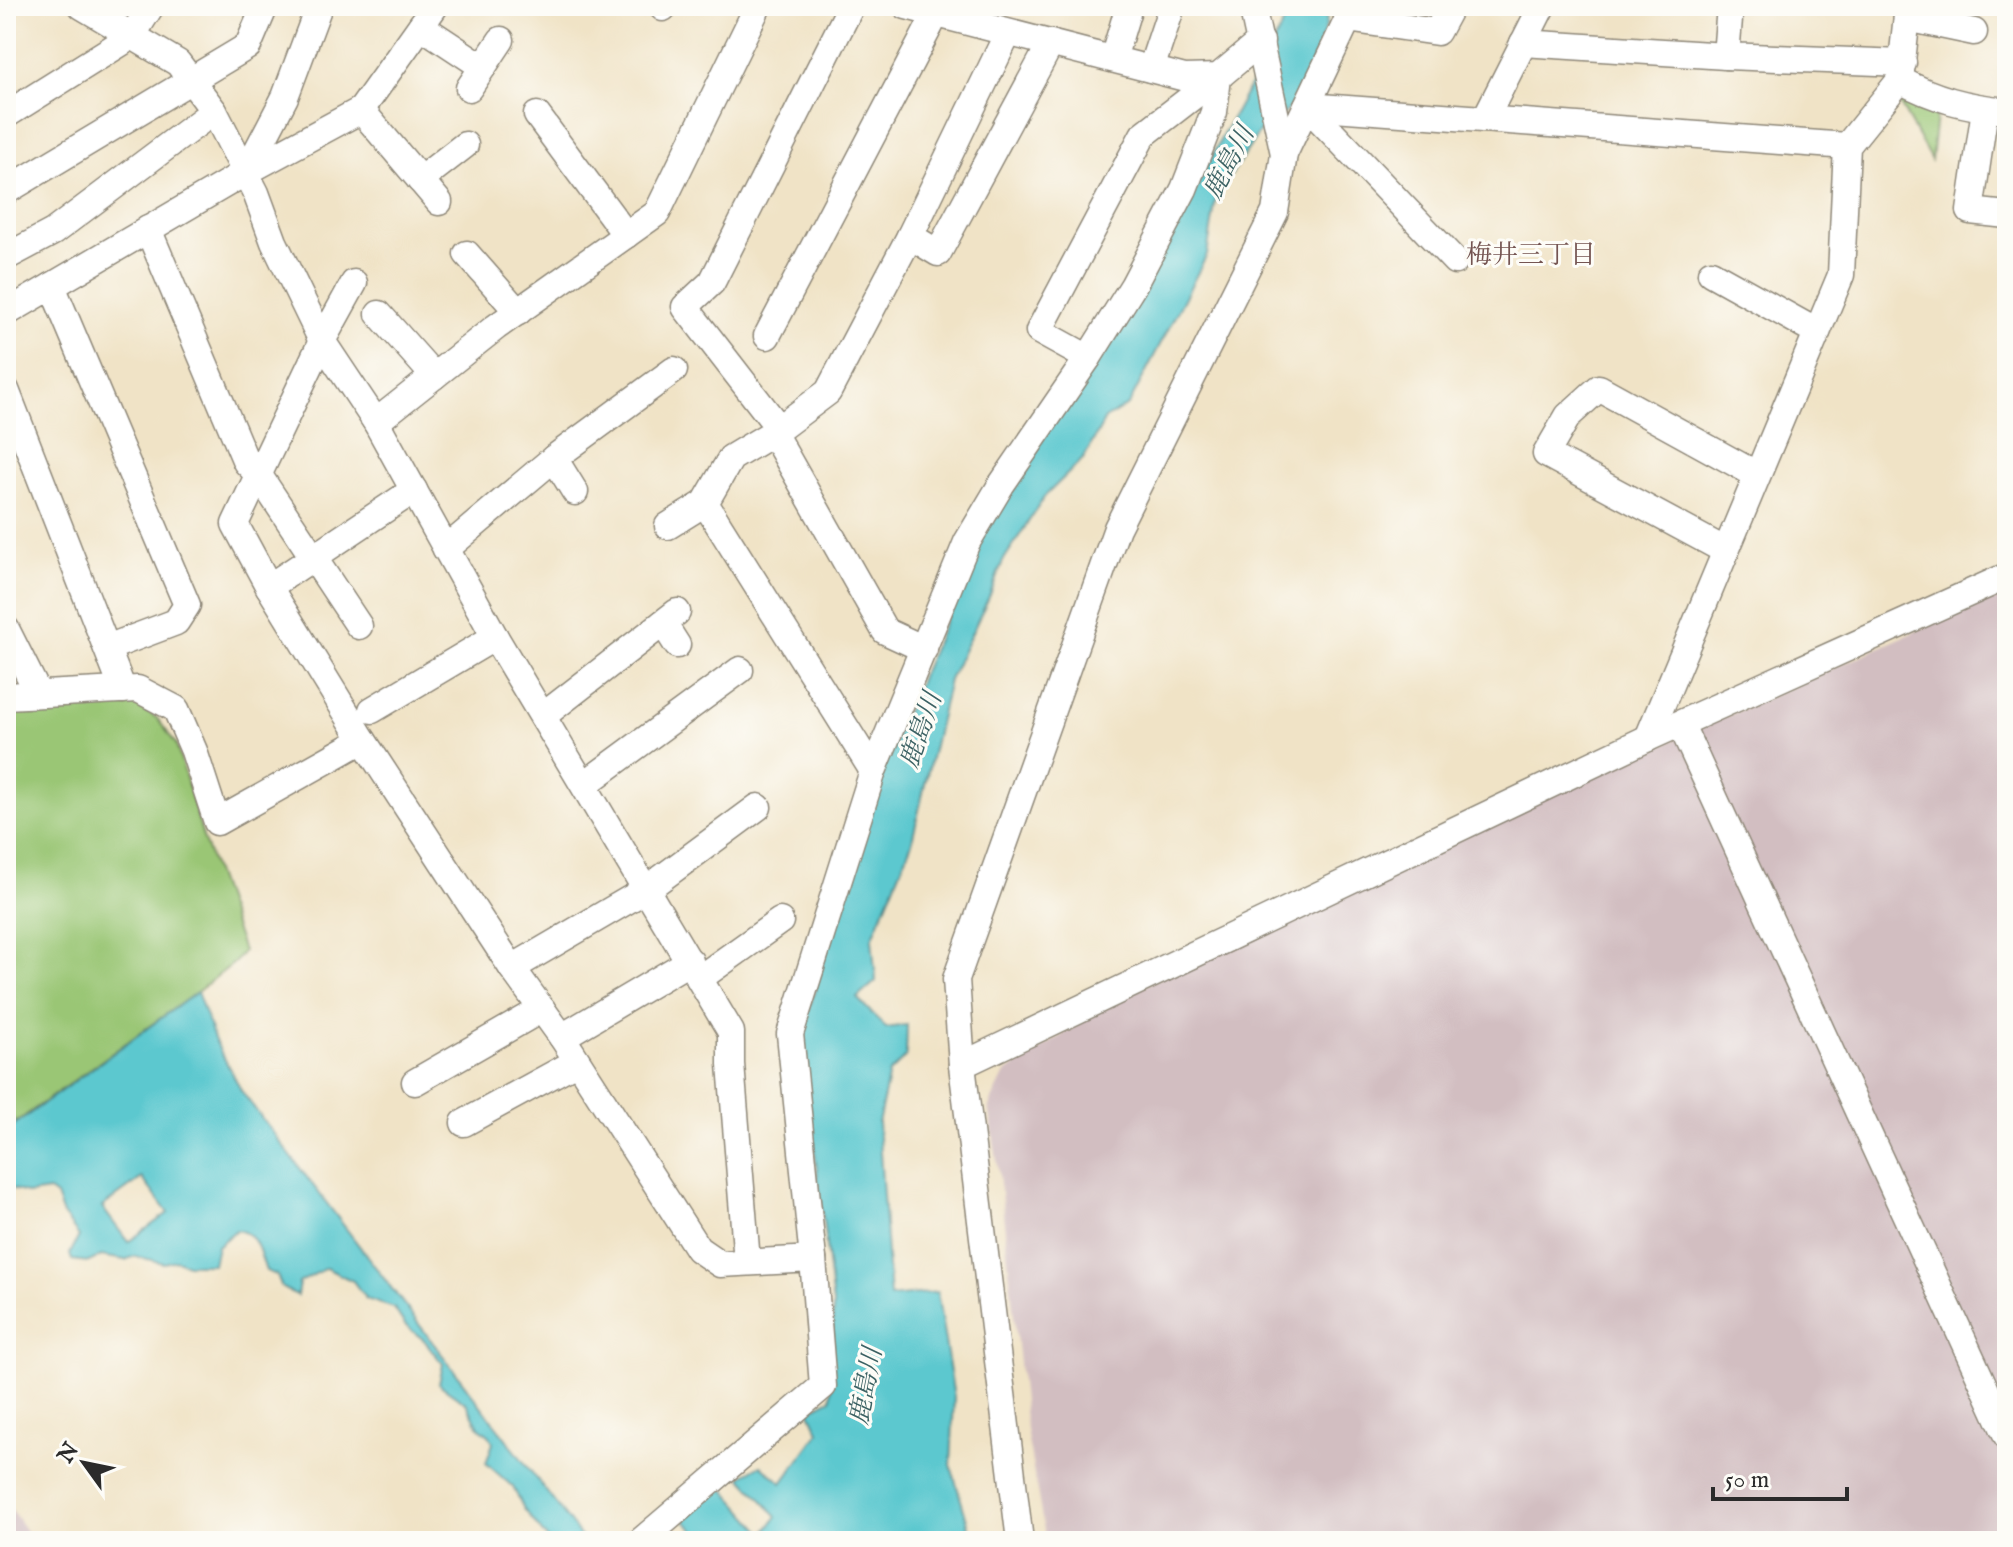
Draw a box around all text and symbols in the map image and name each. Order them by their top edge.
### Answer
water label: 鹿島川 [1196,118,1264,205]
district label: 梅井三丁目 [1466,239,1596,272]
water label: 鹿島川 [893,685,951,773]
water label: 鹿島川 [843,1342,891,1428]
north arrow [44,1423,124,1503]
text: N [51,1438,86,1470]
scale bar [1713,1451,1847,1501]
text: 50 m [1725,1465,1769,1496]

